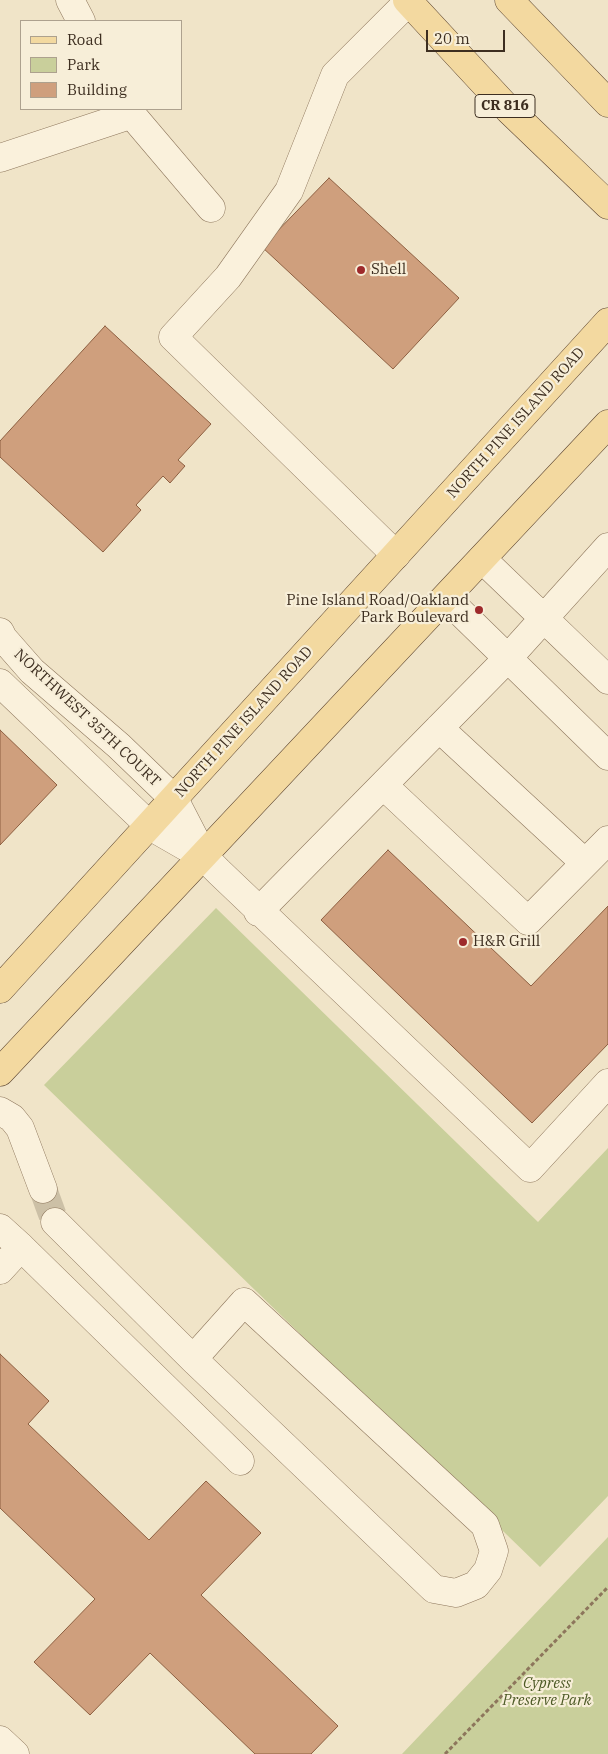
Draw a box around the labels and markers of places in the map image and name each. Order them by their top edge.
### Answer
place label: Shell [371,261,406,279]
marker: Shell [355,264,367,276]
place label: Pine Island Road/Oakland Park Boulevard [286,592,469,627]
marker: Pine Island Road/Oakland Park Boulevard [473,604,485,616]
place label: H&R Grill [473,933,540,951]
marker: H&R Grill [457,936,469,948]

